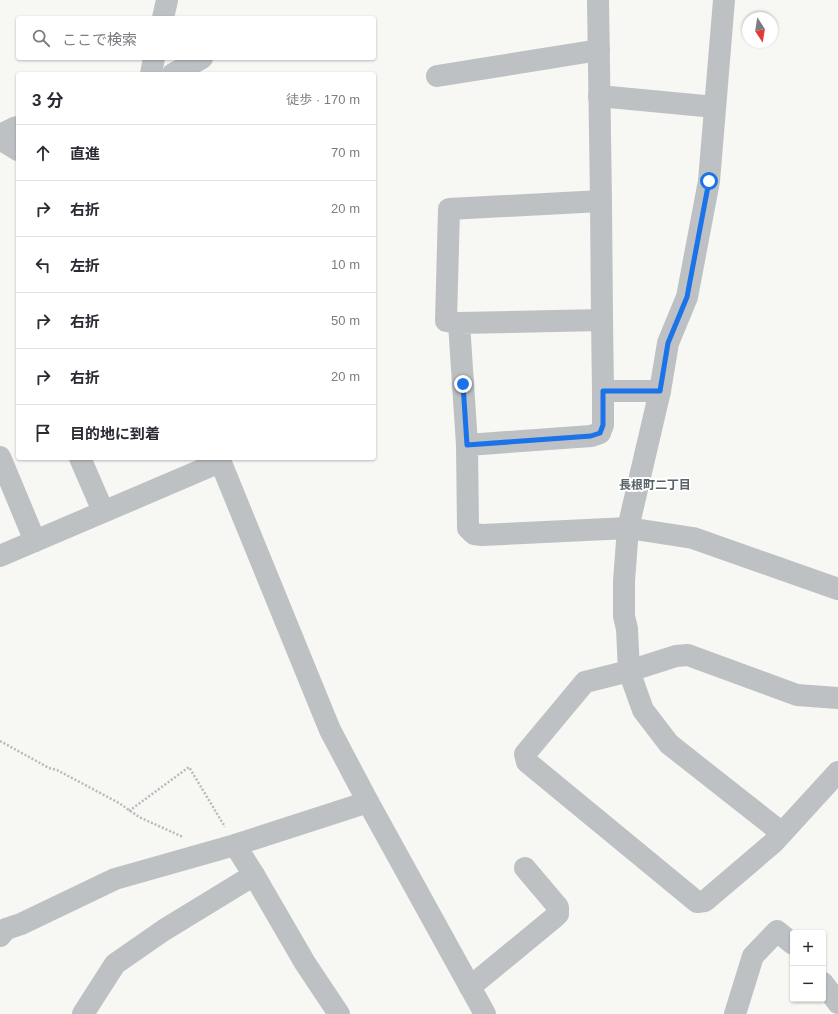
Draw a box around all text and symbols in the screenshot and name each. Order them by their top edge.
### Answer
north arrow [742,12,778,48]
search box [16,16,376,60]
icon: search [30,27,52,49]
text: ここで検索 [62,31,137,48]
text: 3 分 [32,91,63,110]
text: 徒歩 · 170 m [286,92,360,107]
icon: ahead [32,142,54,164]
text: 直進 [70,145,100,162]
text: 70 m [331,145,360,160]
route start [700,172,718,190]
icon: right [32,198,54,220]
text: 右折 [70,201,100,218]
text: 20 m [331,201,360,216]
icon: left [32,254,54,276]
text: 左折 [70,257,100,274]
text: 10 m [331,257,360,272]
icon: right [32,310,54,332]
text: 右折 [70,313,100,330]
text: 50 m [331,313,360,328]
icon: right [32,366,54,388]
text: 右折 [70,369,100,386]
text: 20 m [331,369,360,384]
route end [454,375,472,393]
icon: arrive [32,422,54,444]
text: 目的地に到着 [70,425,160,442]
district label: 長根町二丁目 [619,478,691,492]
map controls [790,930,826,1002]
button: + [790,930,826,966]
button: − [790,966,826,1002]

